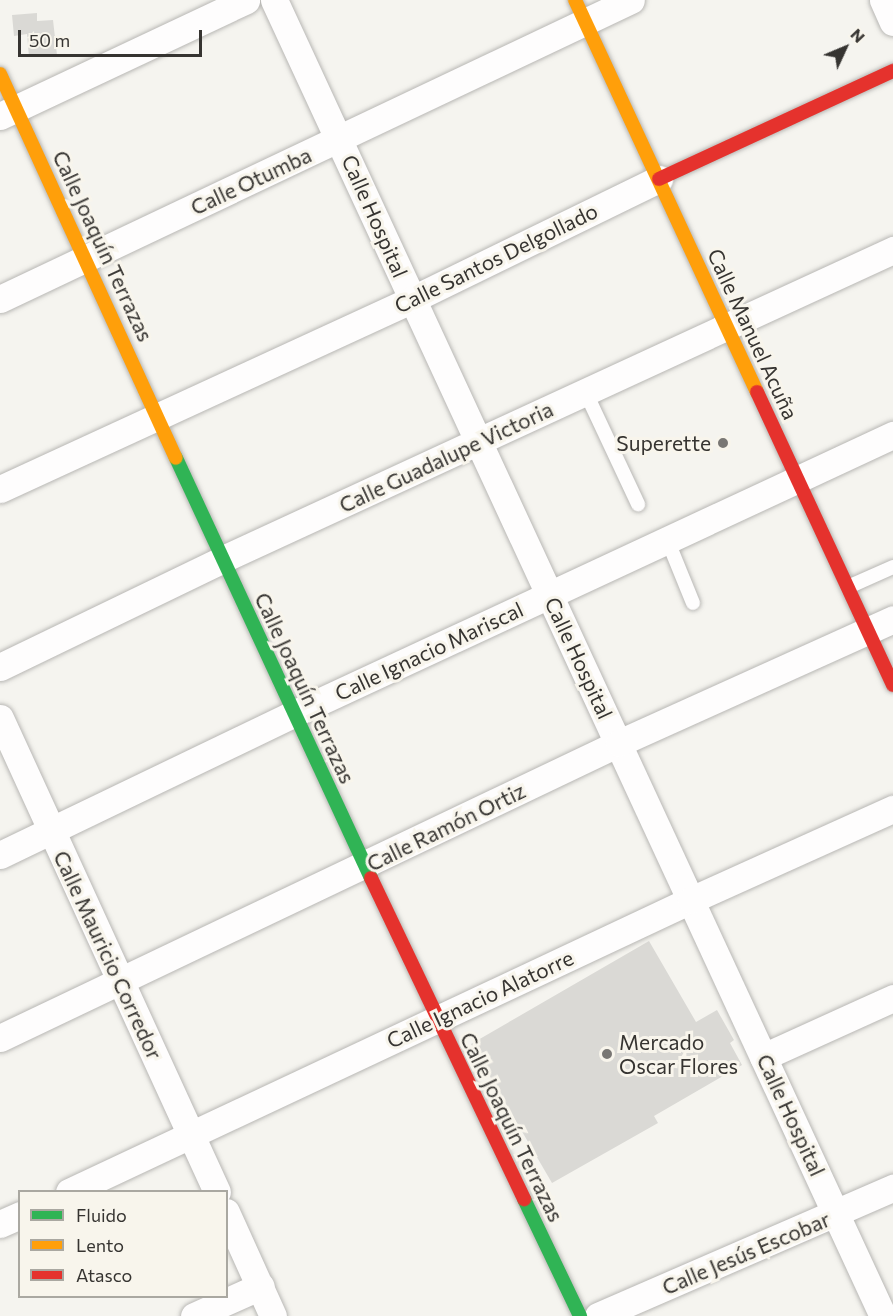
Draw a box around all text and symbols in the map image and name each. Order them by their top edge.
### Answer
scale bar [21,18,206,56]
north arrow [815,18,875,78]
text: N [847,24,869,46]
text: 50 m [29,29,70,51]
street label: Calle Otumba [187,142,315,220]
street label: Calle Joaquín Terrazas [48,147,158,345]
street label: Calle Hospital [337,151,413,281]
street label: Calle Santos Delgollado [390,198,602,318]
street label: Calle Manuel Acuña [702,245,804,423]
street label: Calle Guadalupe Victoria [335,396,557,518]
place label: Superette [616,430,711,456]
marker: Superette [716,436,730,450]
street label: Calle Joaquín Terrazas [250,589,360,787]
street label: Calle Hospital [540,593,618,723]
street label: Calle Ignacio Mariscal [331,596,527,706]
street label: Calle Ramón Ortiz [363,778,529,876]
street label: Calle Mauricio Corredor [49,847,167,1063]
street label: Calle Ignacio Alatorre [383,945,577,1053]
street label: Calle Joaquín Terrazas [455,1028,569,1226]
place label: Mercado Oscar Flores [619,1029,738,1079]
marker: Mercado Oscar Flores [600,1047,614,1061]
street label: Calle Hospital [752,1050,830,1180]
legend [18,1190,228,1298]
text: Fluido [76,1204,127,1226]
street label: Calle Jesús Escobar [658,1206,834,1300]
text: Lento [76,1234,124,1256]
text: Atasco [76,1264,132,1286]

